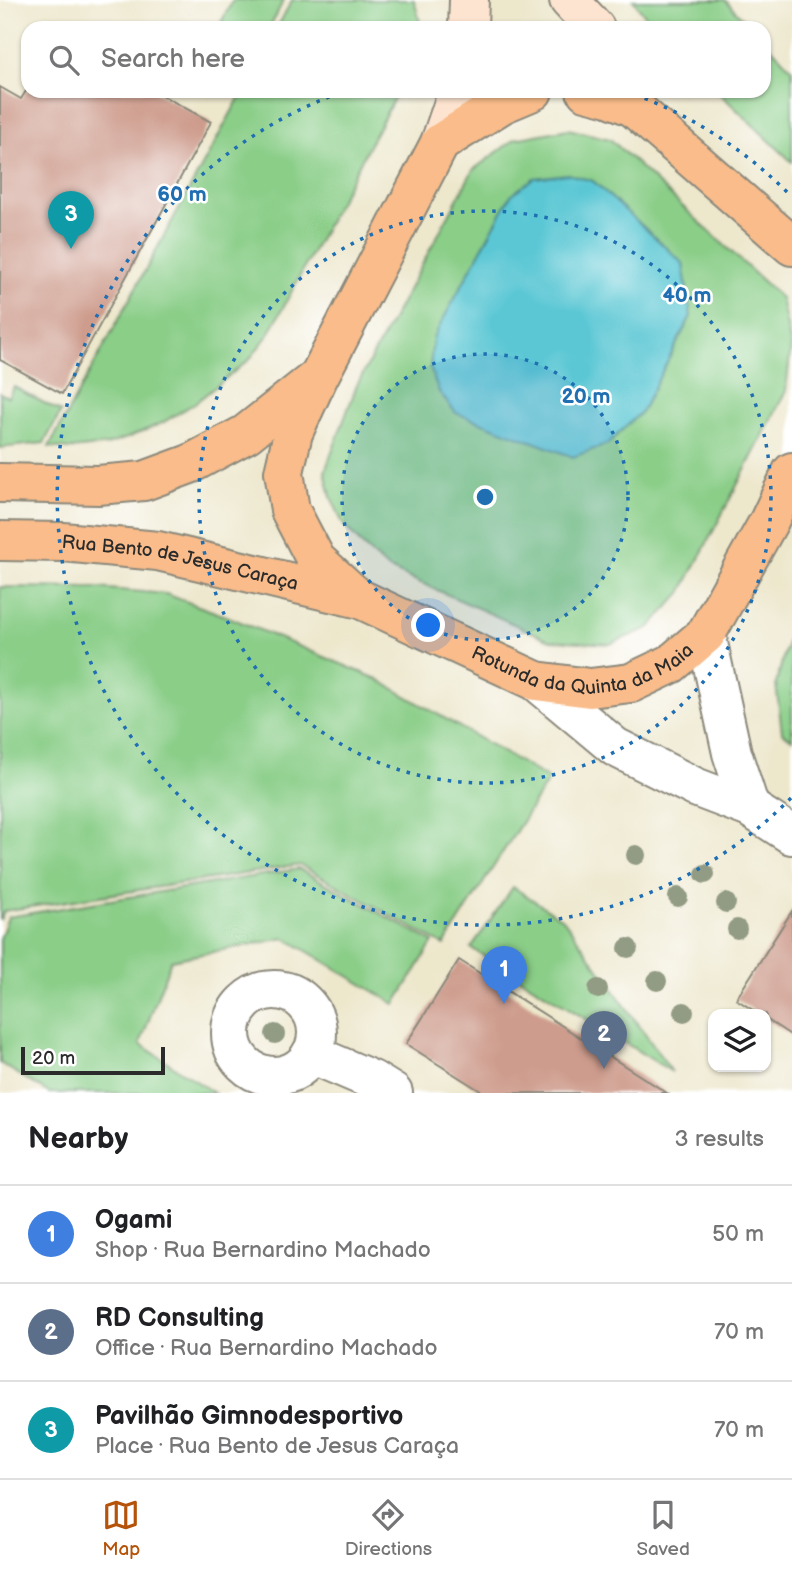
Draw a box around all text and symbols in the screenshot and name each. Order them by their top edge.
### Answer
search box [21,21,771,98]
icon: search [45,41,83,79]
text: Search here [101,44,245,75]
text: 60 m [157,182,207,207]
pin: 3 [48,191,94,249]
text: 40 m [662,283,712,308]
text: 20 m [562,384,610,409]
centre of rings [473,485,497,509]
street label: Rua Bento de Jesus Caraça [61,530,300,595]
your location [411,608,445,642]
street label: Rotunda da Quinta da Maia [463,628,699,660]
text: Rotunda da Quinta da Maia [468,638,698,700]
pin: 1 [481,946,527,1004]
map controls [708,1009,771,1072]
button: layers [708,1009,771,1072]
pin: 2 [581,1011,627,1069]
scale bar [21,1044,164,1076]
text: 20 m [32,1047,75,1070]
text: Nearby [28,1121,128,1157]
text: 3 results [675,1125,764,1153]
text: Ogami [95,1205,172,1236]
text: 1 [46,1220,56,1248]
text: 50 m [712,1220,764,1248]
text: Shop · Rua Bernardino Machado [95,1236,431,1264]
text: RD Consulting [95,1303,264,1334]
text: 2 [44,1318,58,1346]
text: 70 m [714,1318,764,1346]
text: Office · Rua Bernardino Machado [95,1334,438,1362]
text: Pavilhão Gimnodesportivo [95,1401,403,1432]
text: 3 [44,1416,58,1444]
text: 70 m [714,1416,764,1444]
text: Place · Rua Bento de Jesus Caraça [95,1432,459,1460]
tab: Map [102,1496,140,1561]
tab: Directions [345,1496,432,1561]
tab: Saved [636,1496,690,1561]

